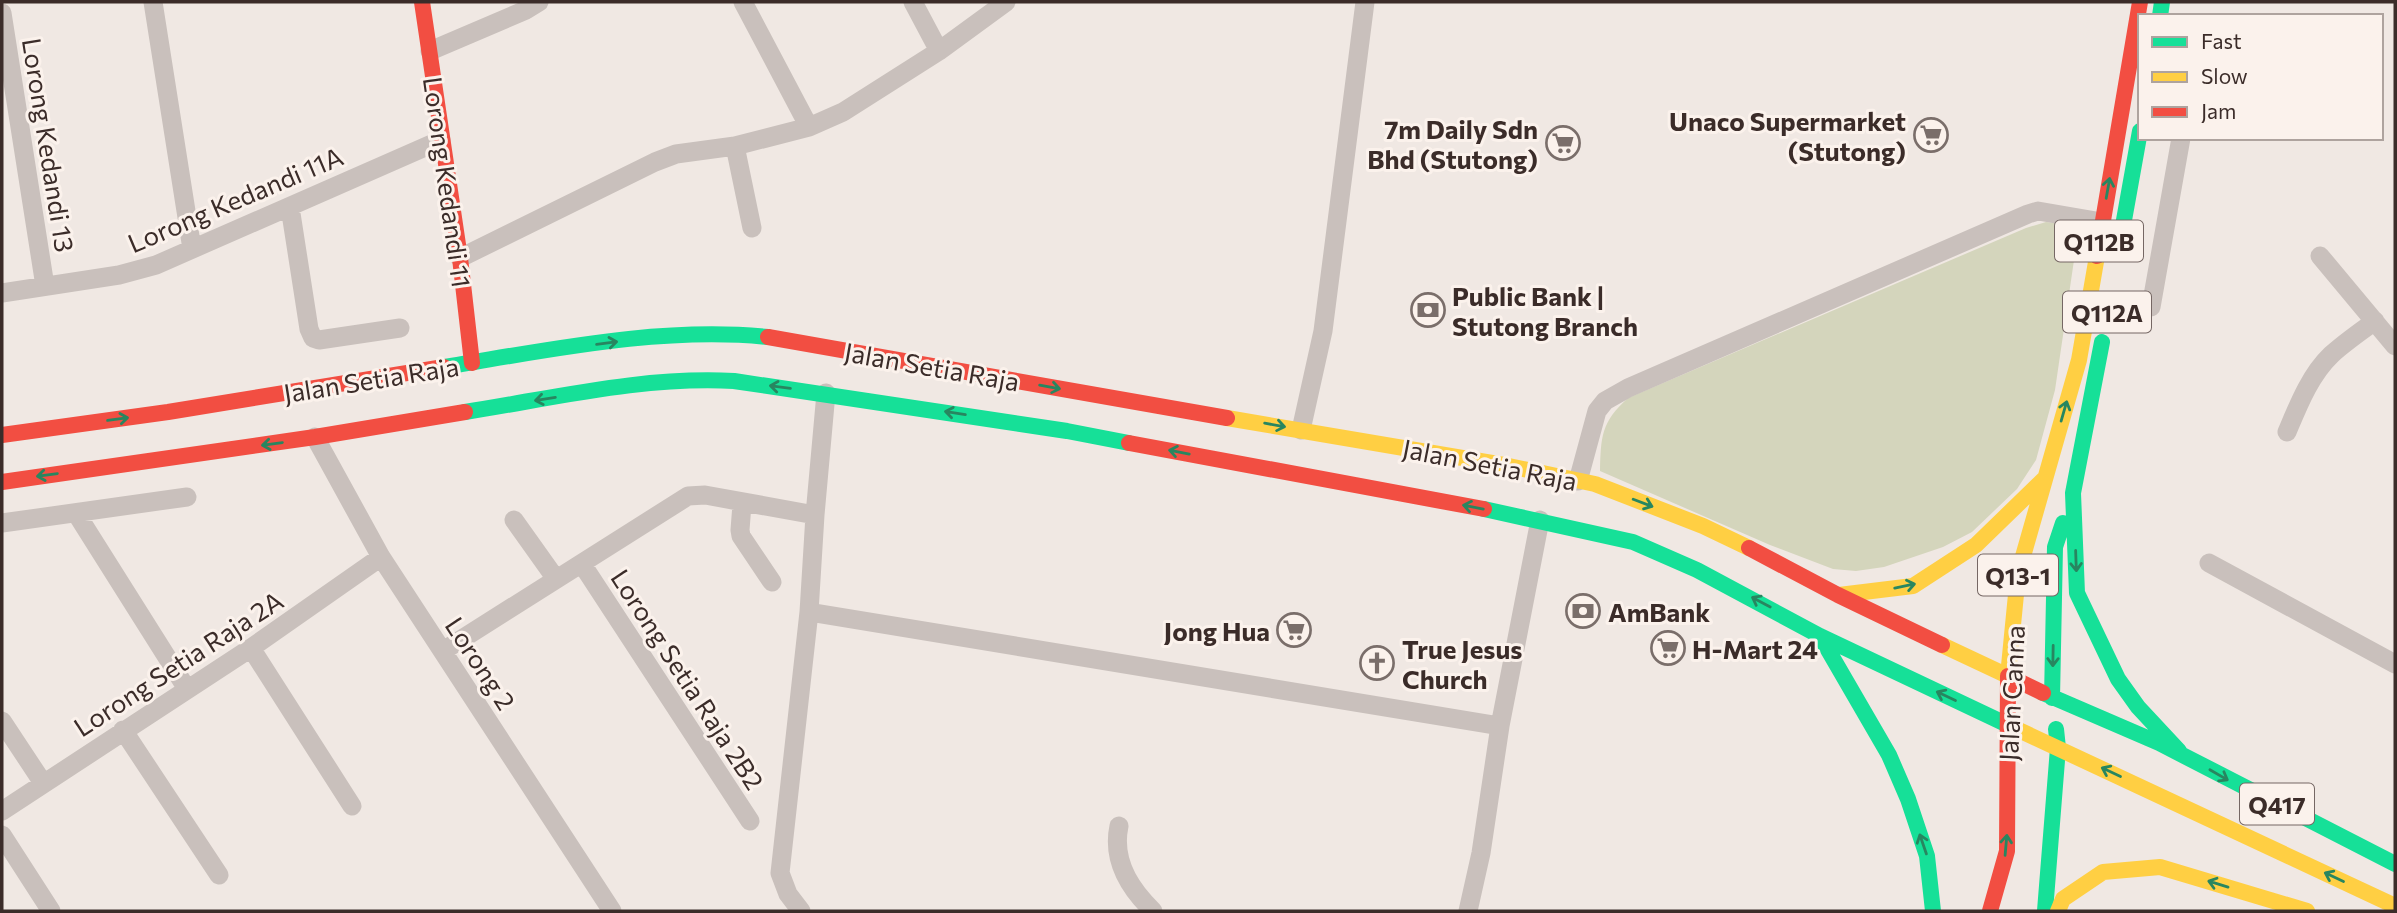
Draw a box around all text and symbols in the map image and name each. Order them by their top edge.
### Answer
legend [2138,14,2383,140]
text: Fast [2201,28,2242,53]
street label: Lorong Kedandi 13 [17,36,81,254]
text: Slow [2201,63,2248,88]
street label: Lorong Kedandi 11 [418,75,478,289]
text: Jam [2201,98,2236,123]
place label: Unaco Supermarket (Stutong) [1669,105,1906,166]
place label: 7m Daily Sdn Bhd (Stutong) [1367,113,1538,174]
supermarket icon: Unaco Supermarket (Stutong) [1912,116,1950,154]
supermarket icon: 7m Daily Sdn Bhd (Stutong) [1544,124,1582,162]
street label: Lorong Kedandi 11A [123,140,347,258]
one-way arrow [2102,177,2115,200]
road number: Q112B [2055,221,2143,262]
place label: Public Bank | Stutong Branch [1452,280,1638,341]
bank icon: Public Bank | Stutong Branch [1409,291,1447,329]
road number: Q112A [2063,292,2151,332]
street label: Jalan Setia Raja [842,335,1022,397]
one-way arrow [595,336,618,349]
street label: Jalan Setia Raja [281,350,461,408]
one-way arrow [769,381,792,394]
one-way arrow [1038,381,1061,394]
one-way arrow [534,393,557,406]
one-way arrow [2058,400,2071,422]
one-way arrow [944,406,967,419]
one-way arrow [106,412,129,425]
one-way arrow [1263,419,1285,432]
street label: Jalan Setia Raja [1400,432,1580,496]
one-way arrow [261,437,284,450]
one-way arrow [1169,444,1191,458]
one-way arrow [36,469,59,482]
one-way arrow [1631,497,1653,510]
one-way arrow [1462,500,1485,513]
one-way arrow [2069,549,2082,572]
road number: Q13-1 [1978,554,2058,596]
street label: Lorong Setia Raja 2B2 [605,563,771,795]
one-way arrow [1894,578,1916,591]
street label: Lorong Setia Raja 2A [68,584,288,742]
bank icon: AmBank [1564,592,1602,630]
one-way arrow [1751,595,1771,609]
place label: AmBank [1608,596,1710,627]
street label: Lorong 2 [440,611,522,715]
supermarket icon: Jong Hua [1275,611,1313,649]
place label: Jong Hua [1164,615,1270,646]
street label: Jalan Canna [1992,624,2030,762]
supermarket icon: H-Mart 24 [1649,629,1687,667]
place label: True Jesus Church [1402,633,1522,694]
place label: H-Mart 24 [1692,633,1818,664]
church icon: True Jesus Church [1358,644,1396,682]
one-way arrow [2046,644,2060,667]
one-way arrow [1936,689,1957,702]
one-way arrow [2101,765,2122,778]
one-way arrow [2208,769,2229,782]
road number: Q417 [2240,784,2314,824]
one-way arrow [1916,833,1929,855]
one-way arrow [2000,834,2013,857]
one-way arrow [2324,870,2345,883]
one-way arrow [2207,877,2229,890]

